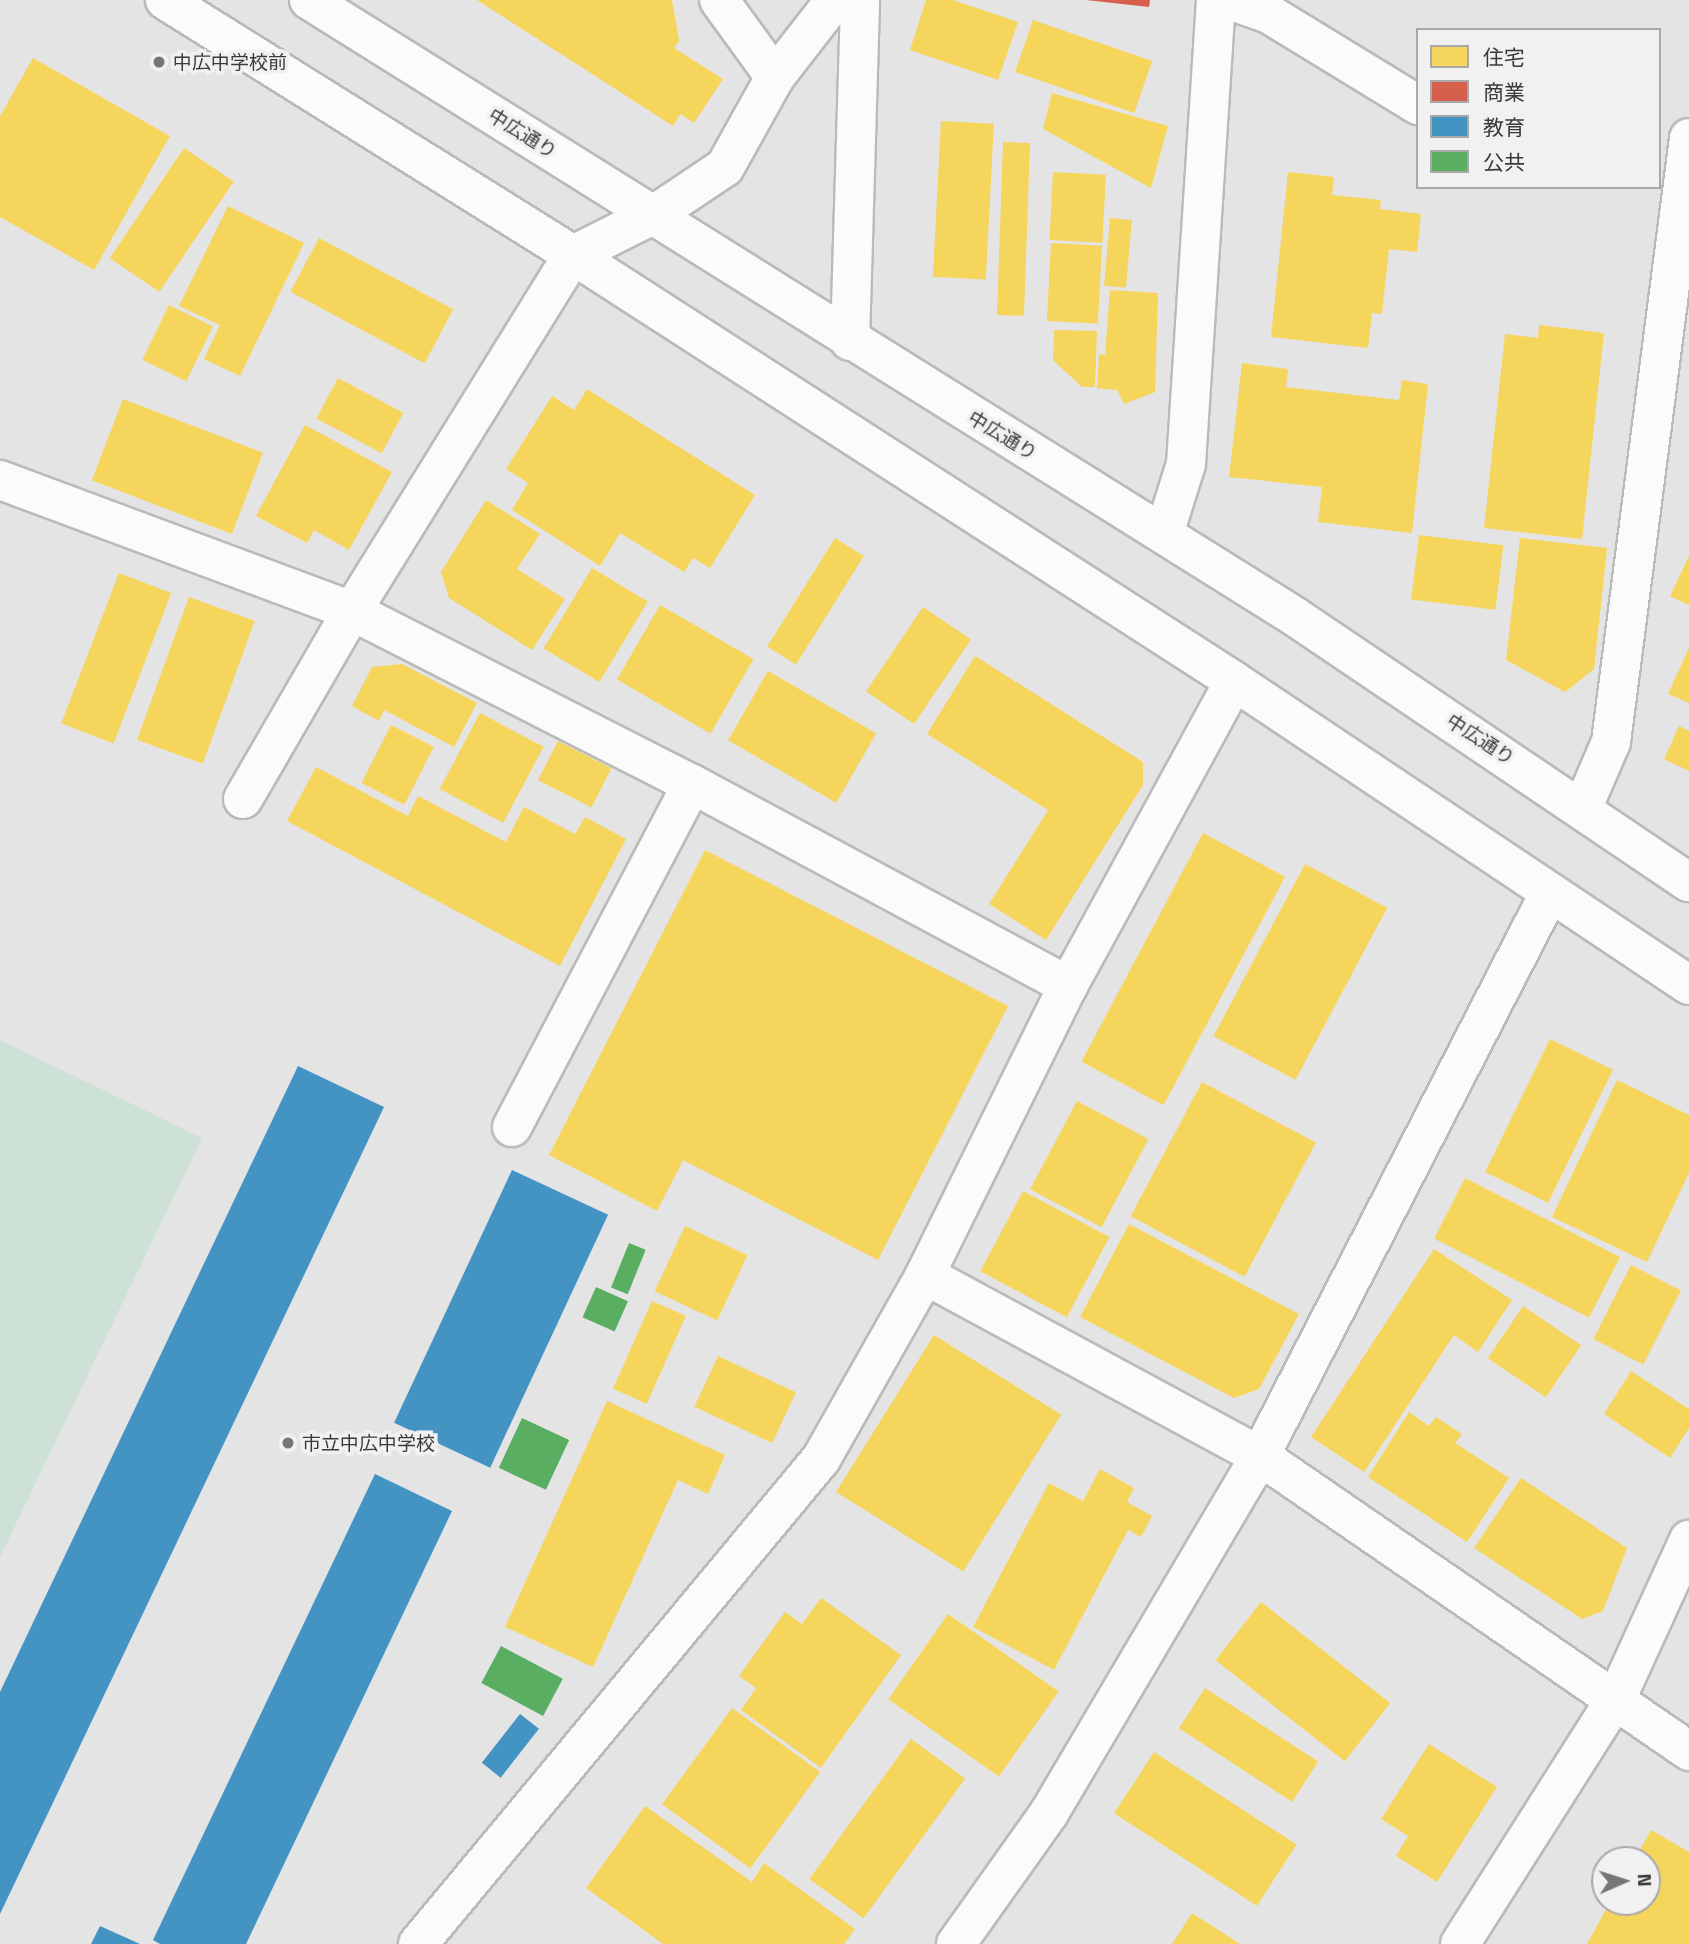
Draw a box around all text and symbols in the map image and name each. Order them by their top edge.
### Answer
legend [1416,28,1661,189]
text: 住宅 [1483,41,1525,73]
place label: 中広中学校前 [173,51,287,73]
marker: 中広中学校前 [151,54,167,70]
text: 商業 [1483,76,1525,108]
street label: 中広通り [485,103,561,163]
text: 教育 [1483,111,1525,143]
text: 公共 [1483,146,1525,178]
street label: 中広通り [965,406,1041,464]
street label: 中広通り [1443,709,1519,769]
place label: 市立中広中学校 [302,1432,435,1454]
marker: 市立中広中学校 [280,1435,296,1451]
north arrow [1591,1846,1661,1916]
text: N [1631,1873,1660,1887]

